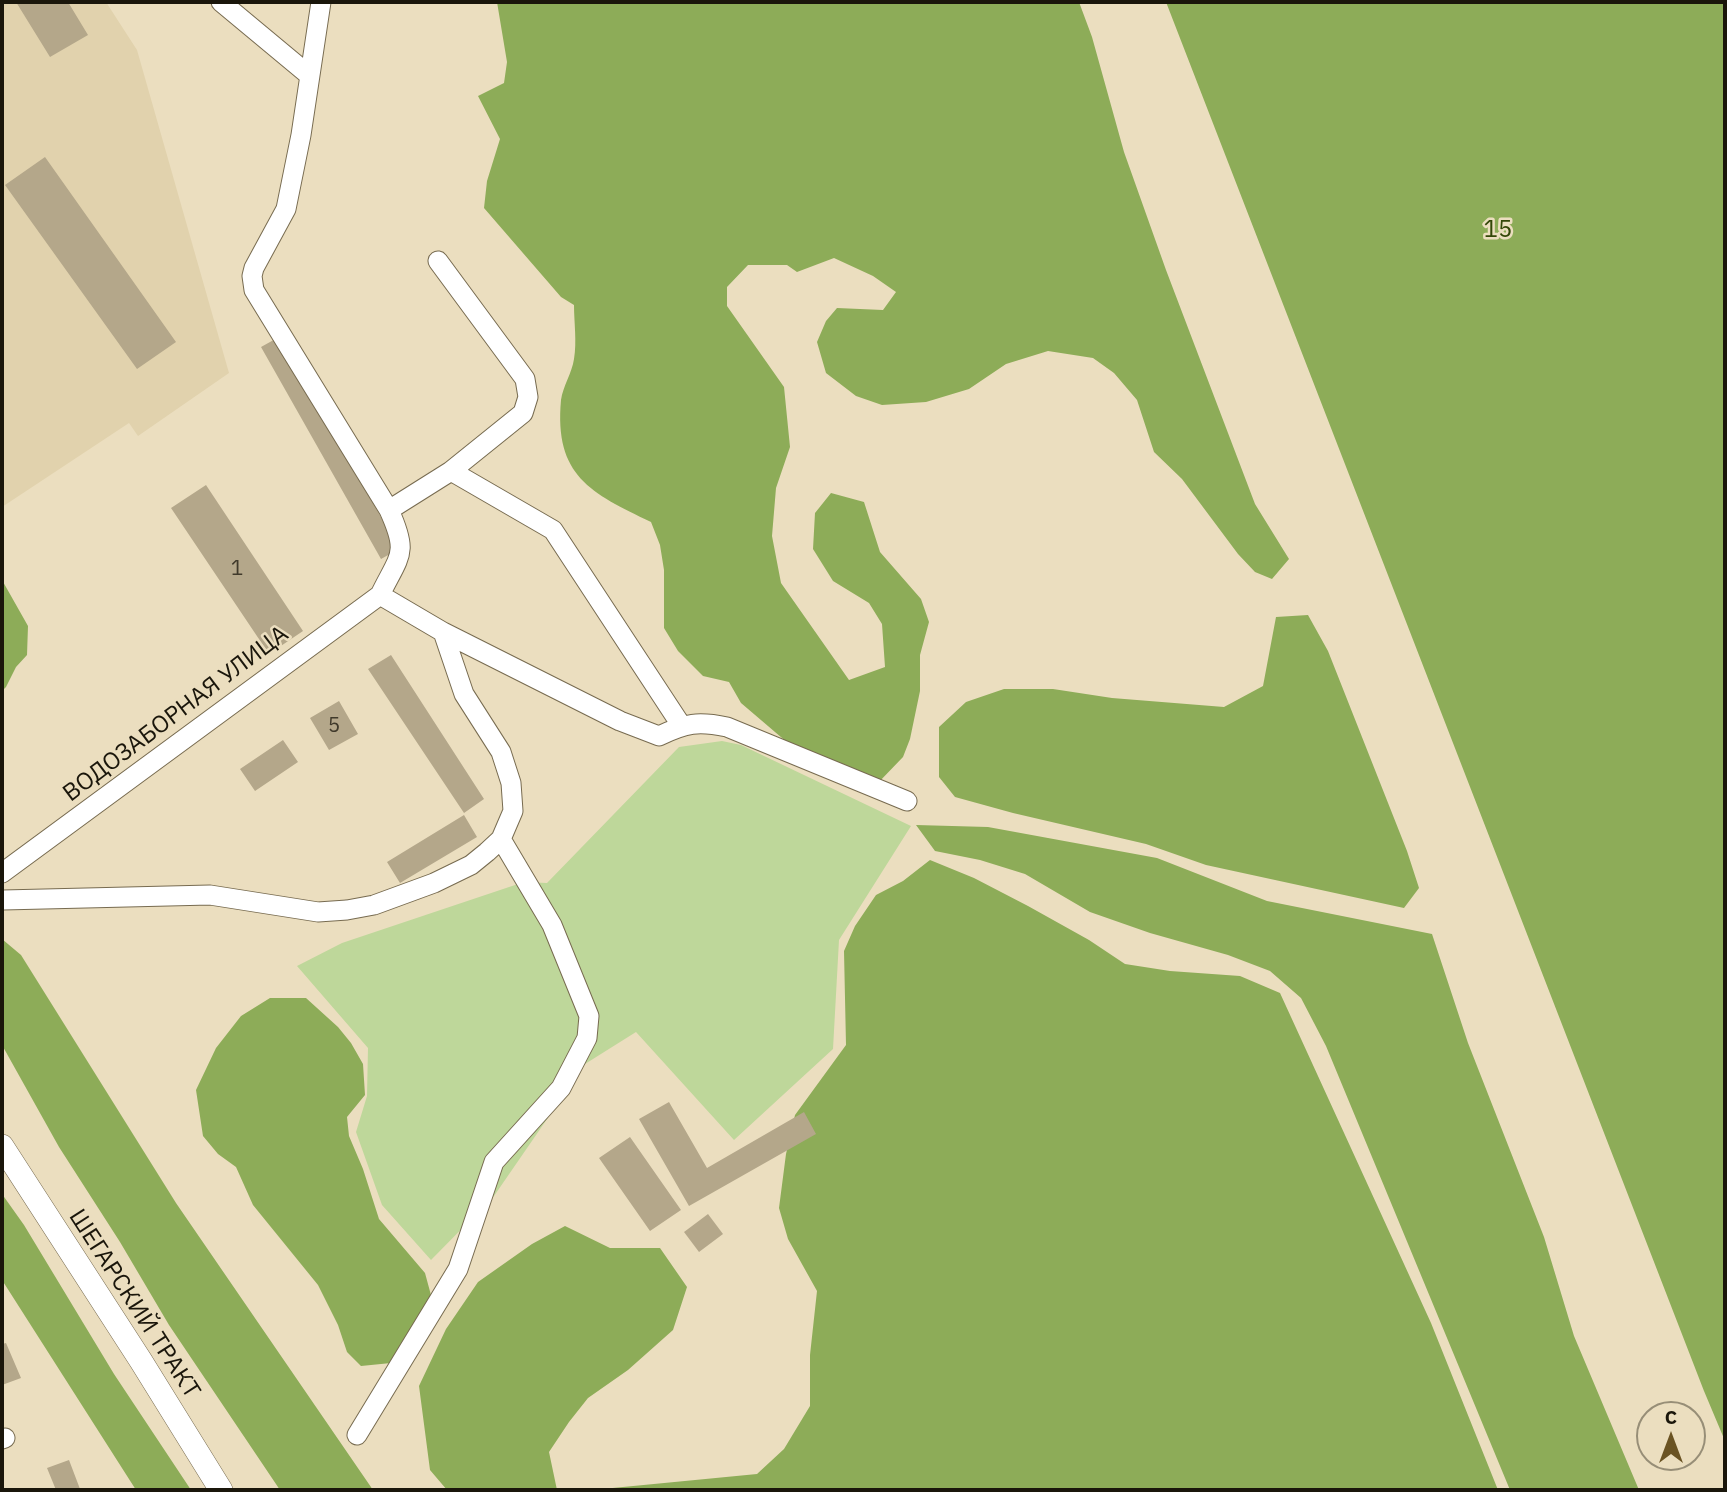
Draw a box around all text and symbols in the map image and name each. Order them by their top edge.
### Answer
park label: 15 [1484,216,1512,244]
house number: 1 [231,556,243,582]
street label: ВОДОЗАБОРНАЯ УЛИЦА [58,620,294,808]
house number: 5 [328,713,340,739]
street label: ШЕГАРСКИЙ ТРАКТ [62,1204,206,1404]
north arrow [1636,1401,1706,1471]
text: С [1665,1405,1677,1429]

